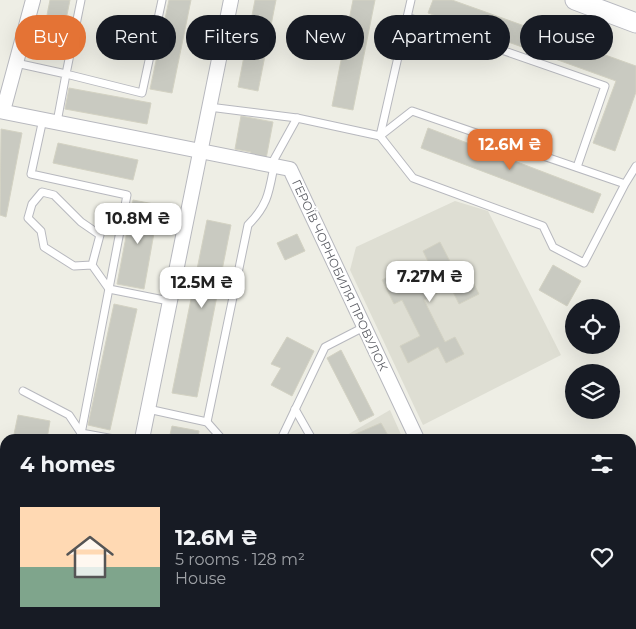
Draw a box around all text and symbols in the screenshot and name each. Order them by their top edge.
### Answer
chip: Buy [15,15,86,60]
chip: Rent [96,15,176,60]
chip: Filters [186,15,276,60]
chip: New [286,15,364,60]
chip: Apartment [374,15,510,60]
chip: House [520,15,613,60]
pin: 12.6M ₴ [464,128,556,171]
text: 12.6M ₴ [478,135,542,154]
street label: ГЕРОЇВ ЧОРНОБИЛЯ ПРОВУЛОК [289,177,391,374]
pin: 10.8M ₴ [92,202,184,245]
text: 10.8M ₴ [106,209,170,228]
pin: 7.27M ₴ [384,260,476,303]
pin: 12.5M ₴ [156,266,248,309]
text: 7.27M ₴ [397,267,463,286]
text: 12.5M ₴ [171,273,233,292]
map controls [565,299,620,419]
button: locate [565,299,620,354]
button: layers [565,364,620,419]
icon: filters [588,450,616,478]
text: 4 homes [20,452,115,477]
text: 12.6M ₴ [175,525,258,550]
icon: home [60,527,120,587]
icon: heart [588,543,616,571]
text: 5 rooms · 128 m² [175,550,305,569]
text: House [175,569,226,588]

